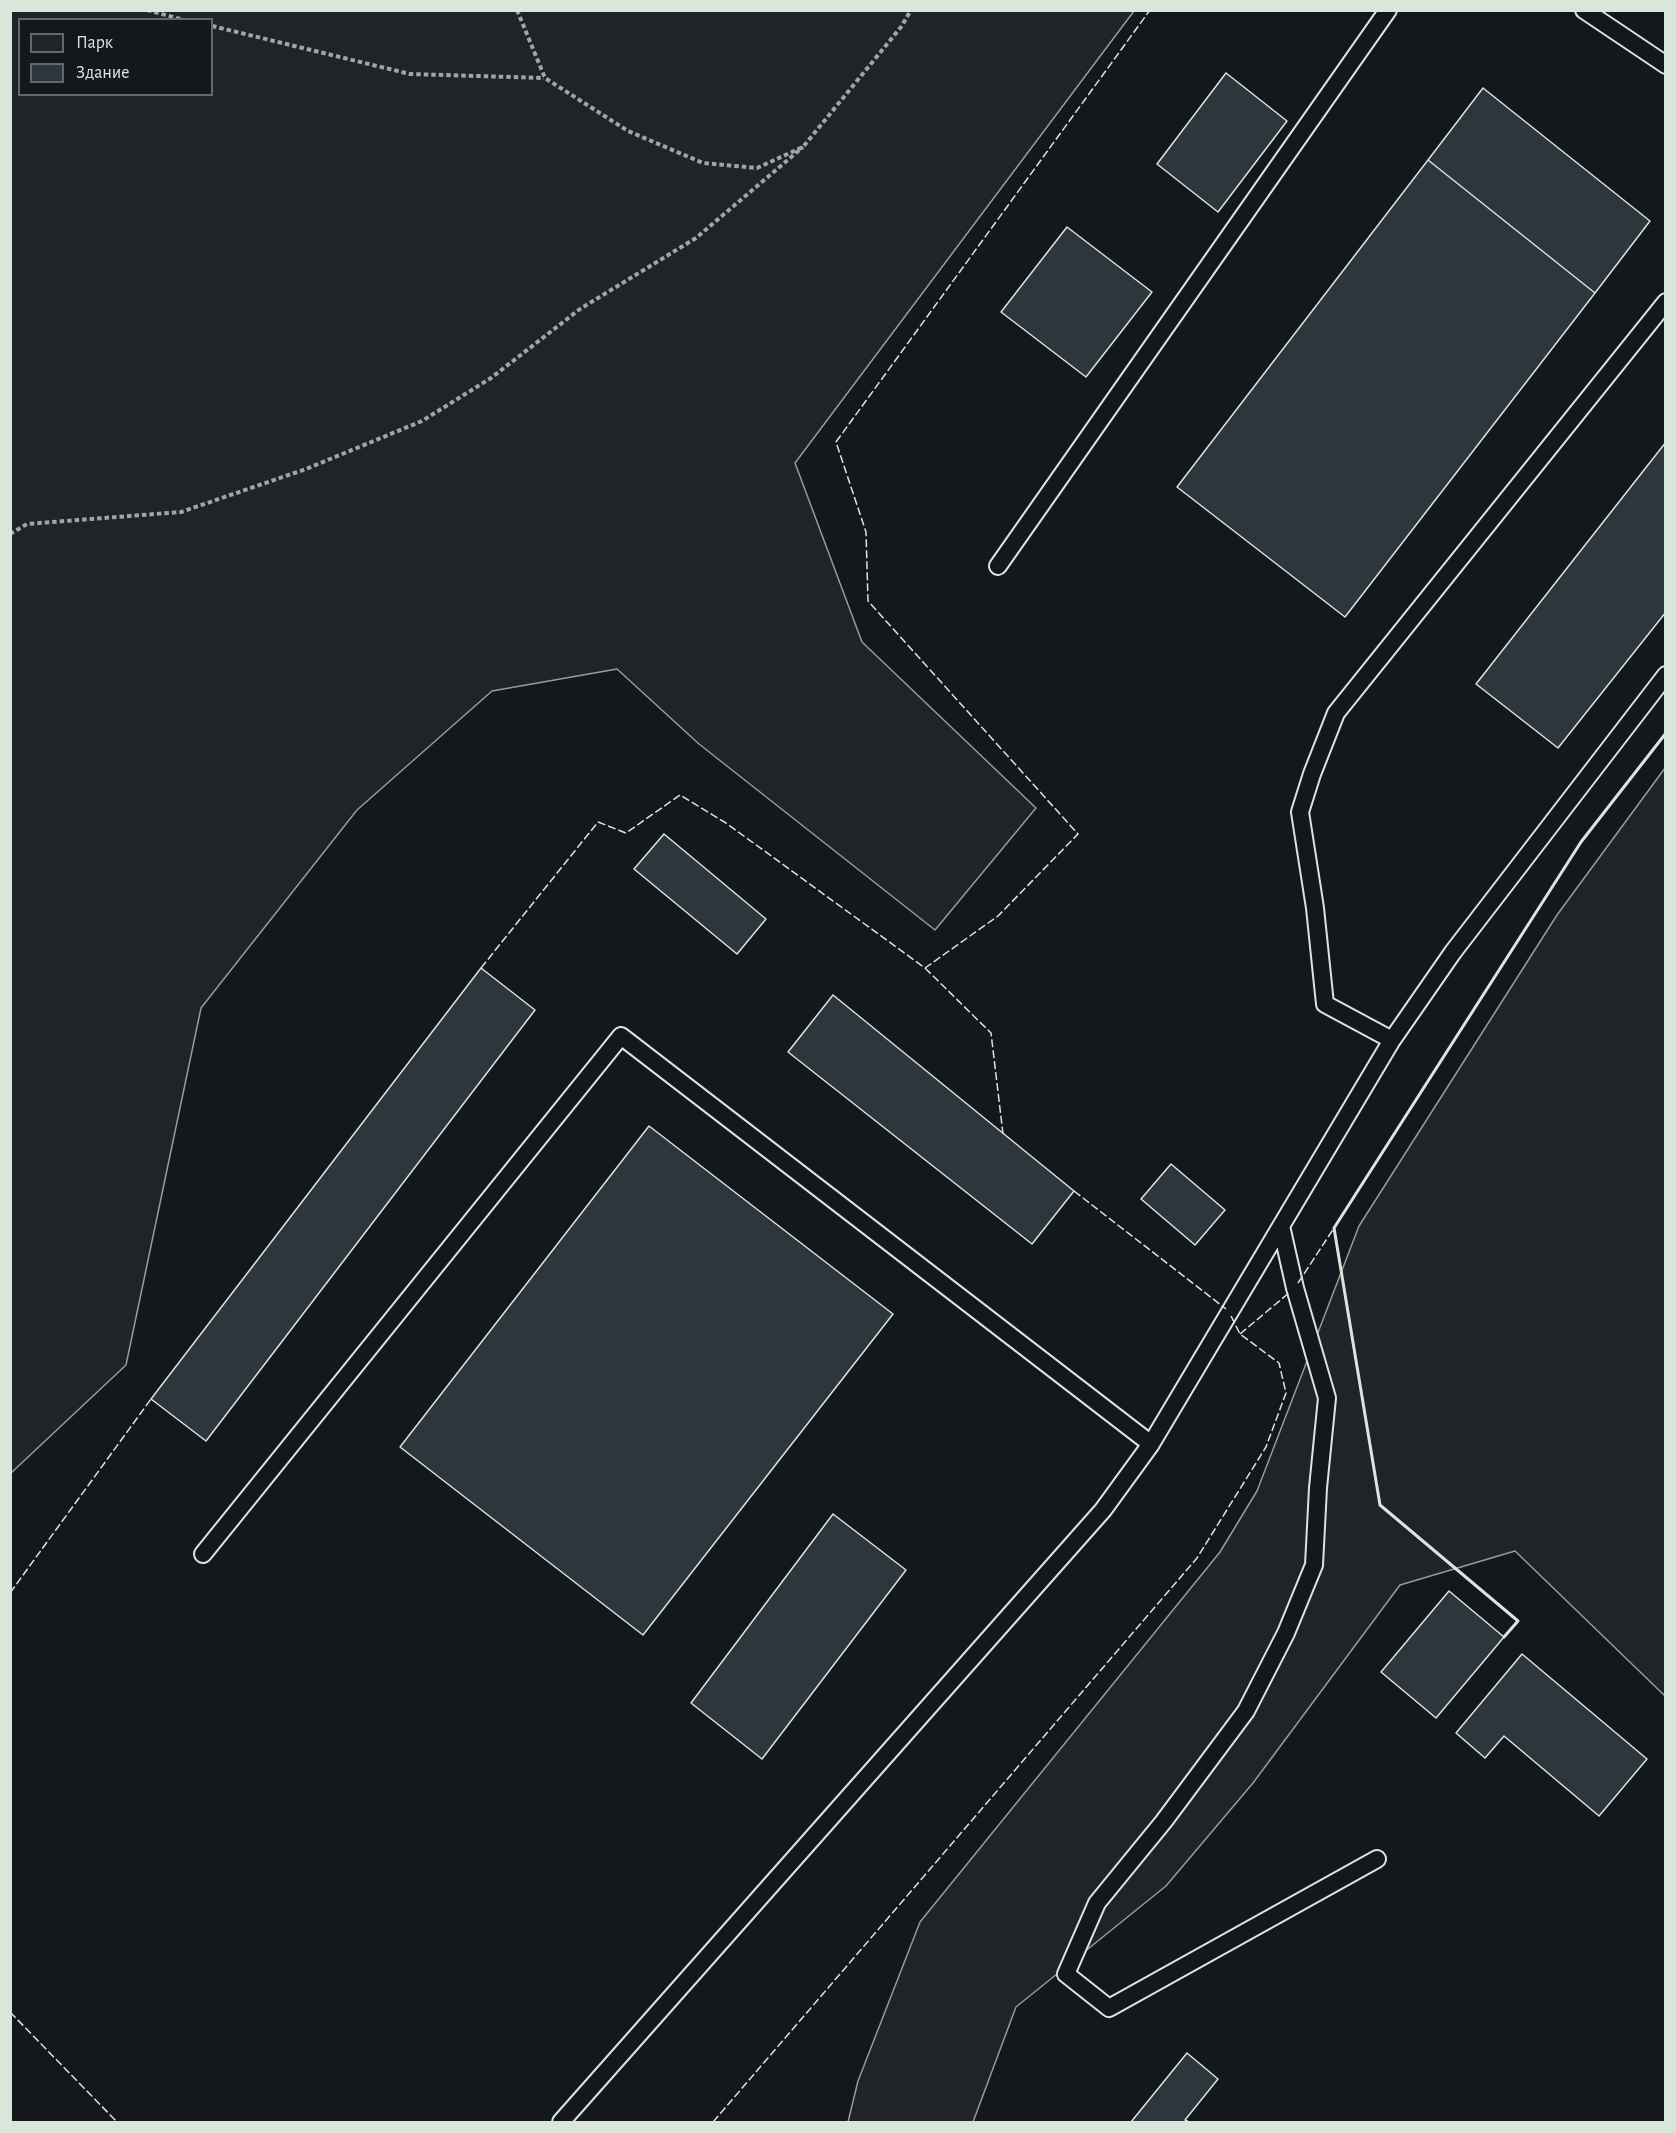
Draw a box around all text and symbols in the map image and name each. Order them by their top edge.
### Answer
legend [18,18,213,96]
text: Парк [76,34,113,52]
text: Здание [76,64,130,82]

